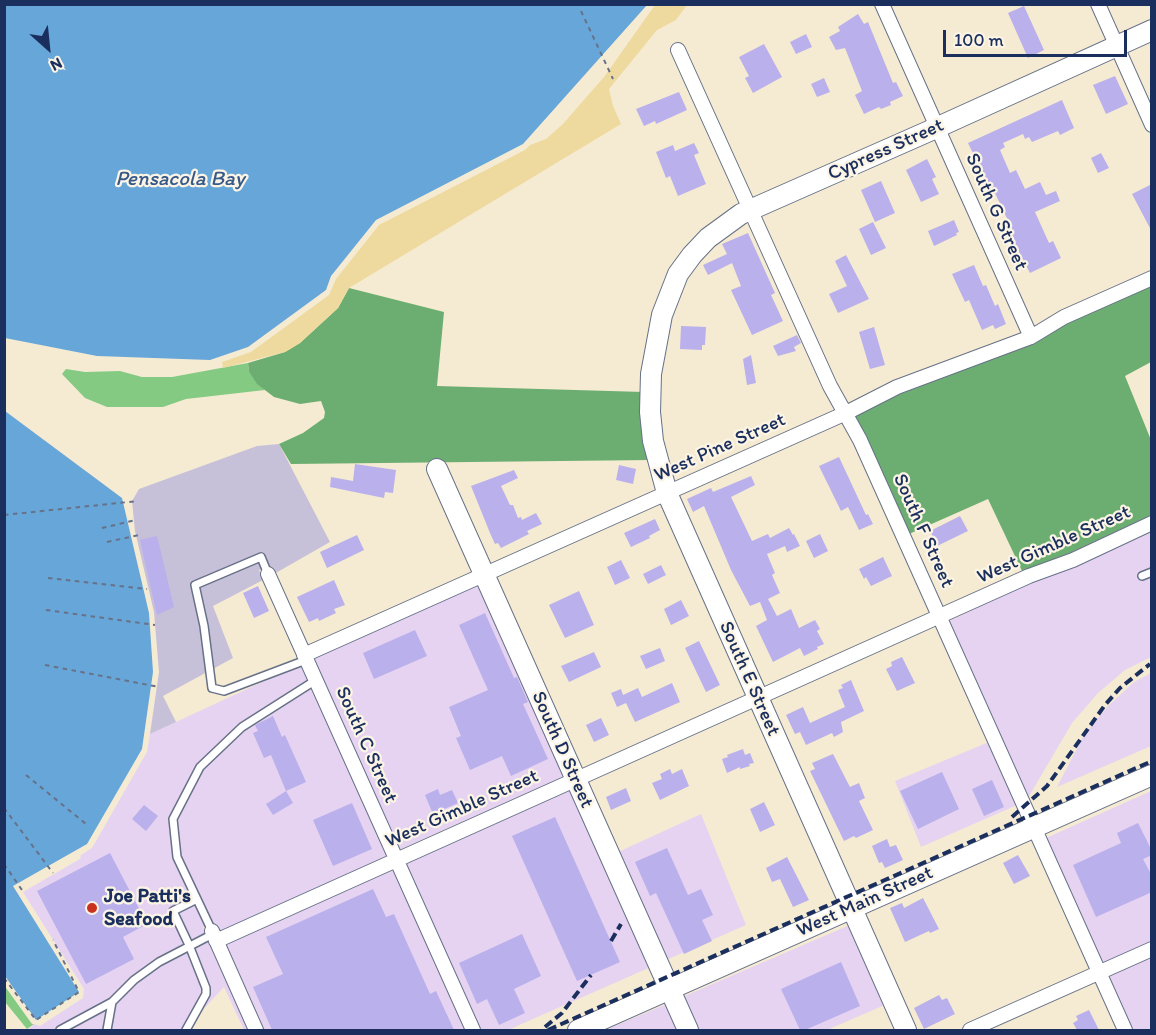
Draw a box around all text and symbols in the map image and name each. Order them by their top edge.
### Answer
north arrow [18,18,78,78]
scale bar [946,18,1130,56]
text: 100 m [954,29,1004,51]
text: N [47,54,66,75]
street label: Cypress Street [824,114,948,186]
street label: South G Street [959,150,1033,274]
water label: Pensacola Bay [115,167,245,193]
street label: West Pine Street [650,408,790,488]
street label: South F Street [887,470,959,592]
street label: West Gimble Street [974,500,1134,590]
street label: South E Street [713,618,785,740]
street label: South C Street [330,683,402,807]
street label: South D Street [526,688,598,812]
street label: West Gimble Street [382,764,542,854]
street label: West Main Street [793,861,937,943]
place label: Joe Patti's Seafood [104,885,191,932]
marker: Joe Patti's Seafood [85,901,99,915]

